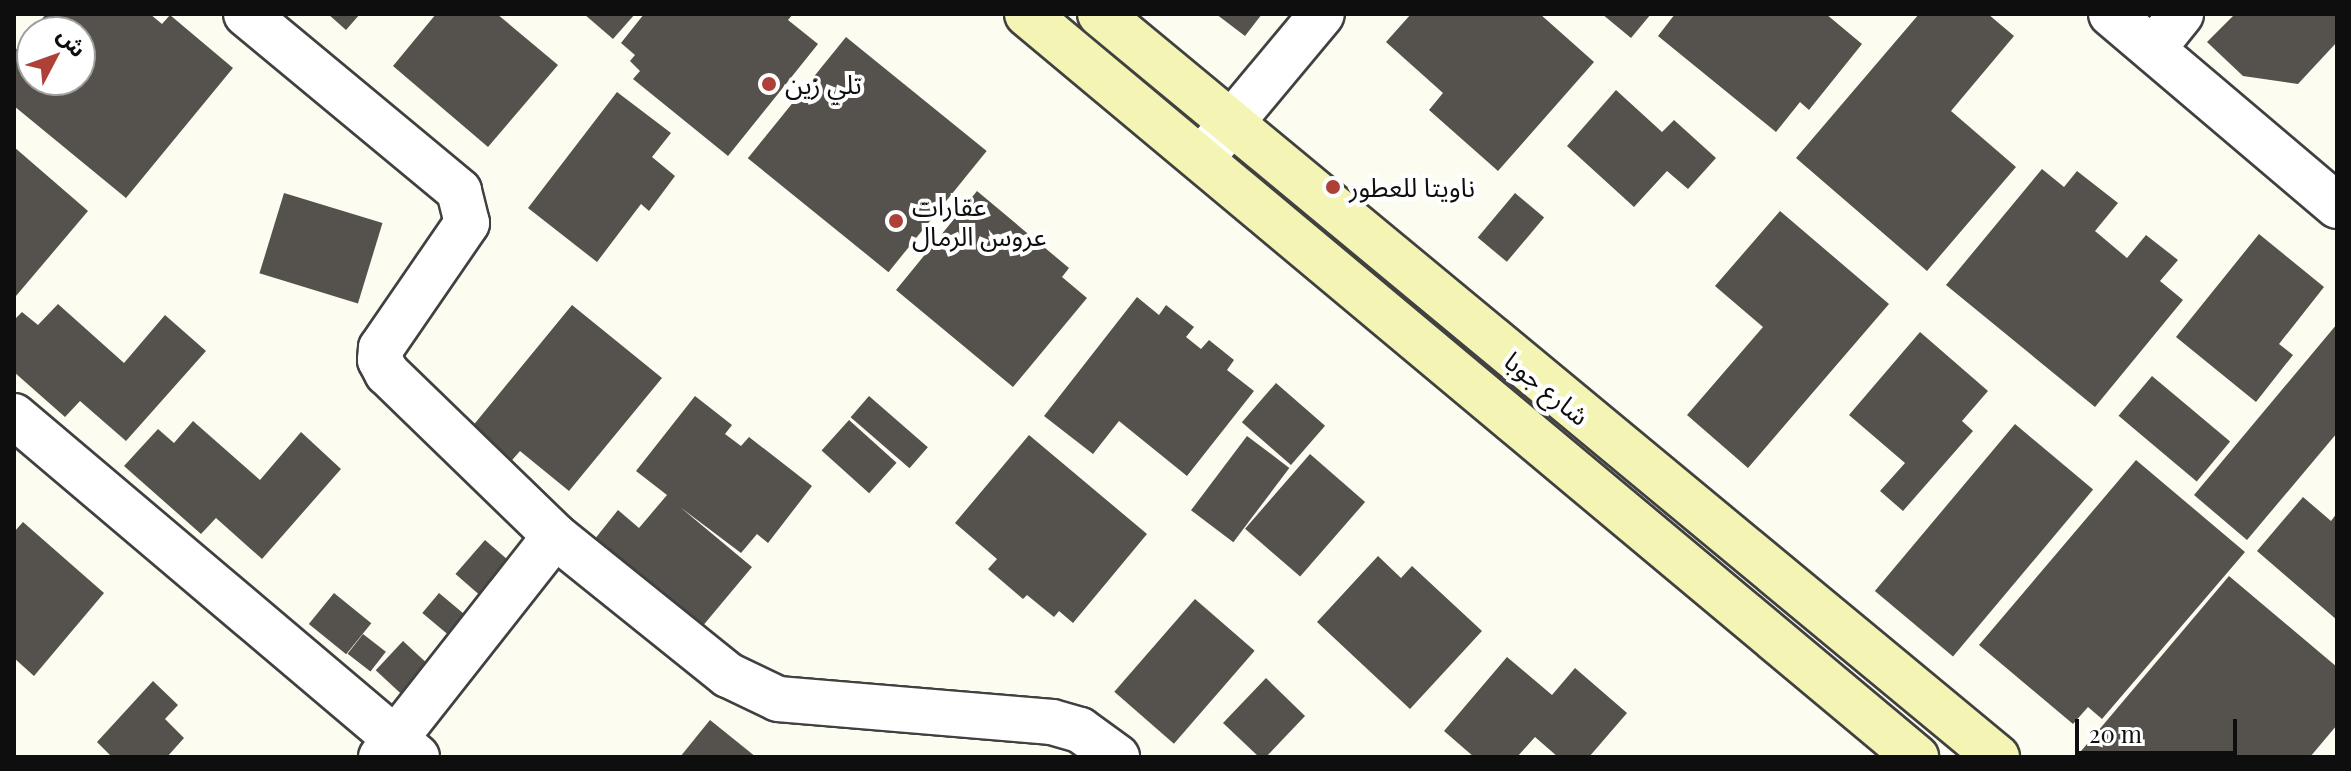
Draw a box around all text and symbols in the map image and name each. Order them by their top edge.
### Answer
north arrow [16,16,96,96]
text: ش [51,20,94,63]
place label: تلي زين [785,68,862,100]
marker: تلي زين [760,75,778,93]
place label: ناويتا للعطور [1349,171,1475,203]
marker: ناويتا للعطور [1324,178,1342,196]
place label: عقارات عروس الرمال [912,190,1046,252]
marker: عقارات عروس الرمال [887,212,905,230]
street label: شارع جوبا [1499,345,1595,431]
scale bar [2079,703,2241,753]
text: 20 m [2089,717,2142,749]

